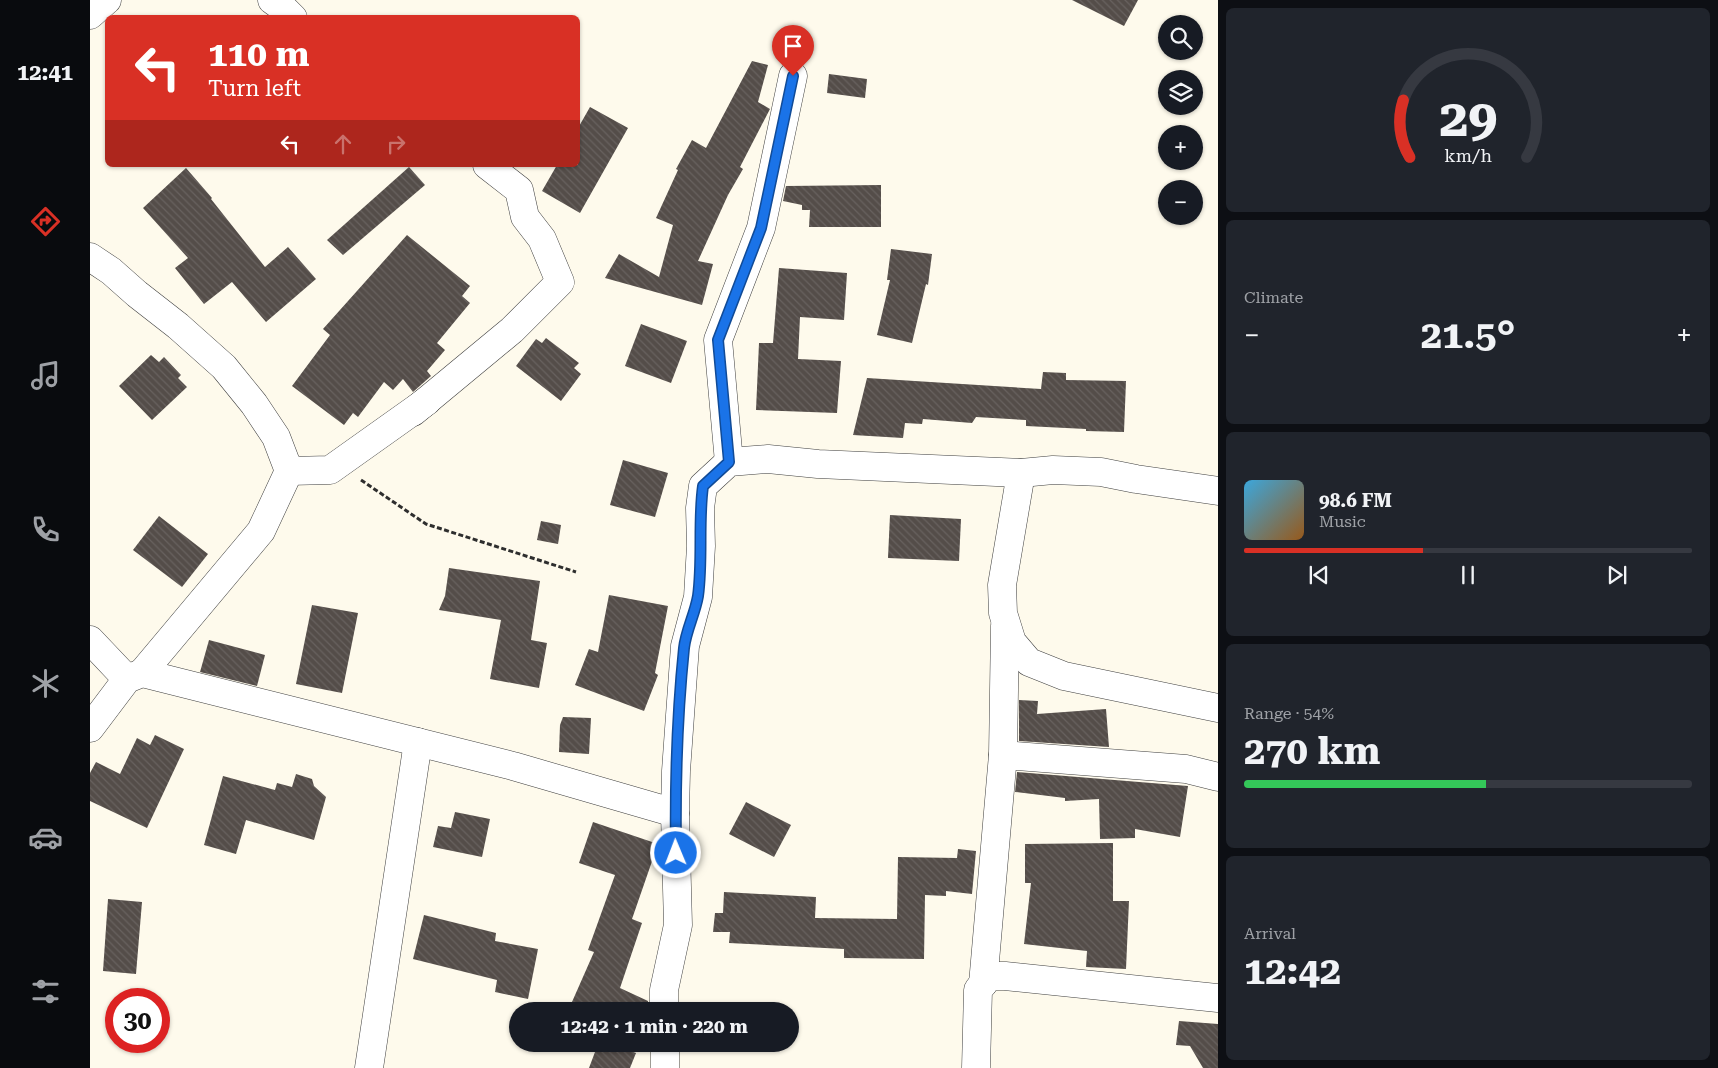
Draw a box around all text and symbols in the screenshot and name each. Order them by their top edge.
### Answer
map controls [1158,15,1203,225]
button: search [1158,15,1203,60]
pin [772,25,814,76]
icon: arrive [779,32,807,60]
text: 110 m [208,34,309,75]
icon: left [125,35,190,100]
text: 12:41 [17,60,73,85]
button: layers [1158,70,1203,115]
text: Turn left [208,76,301,101]
text: 29 [1439,88,1497,149]
button: + [1158,125,1203,170]
icon: left [276,130,304,158]
icon: ahead [329,130,357,158]
icon: right [382,130,410,158]
text: km/h [1444,145,1492,166]
button: − [1158,180,1203,225]
icon: directions [28,204,63,239]
text: Climate [1244,288,1303,307]
text: 21.5° [1421,313,1515,357]
text: − [1244,319,1260,352]
text: + [1676,319,1692,352]
icon: music [28,358,63,393]
text: 98.6 FM [1319,489,1392,512]
icon: phone [28,512,63,547]
text: Music [1319,512,1366,531]
icon: previous [1305,561,1333,589]
icon: pause [1454,561,1482,589]
icon: next [1603,561,1631,589]
icon: climate [28,666,63,701]
text: Range · 54% [1244,704,1334,723]
text: 270 km [1244,729,1380,773]
icon: car [28,820,63,855]
position arrow [649,826,701,878]
text: Arrival [1244,924,1296,943]
text: 12:42 [1244,949,1341,993]
icon: filters [28,974,63,1009]
speed limit sign: 30 [105,988,170,1053]
text: 12:42 · 1 min · 220 m [560,1015,748,1038]

